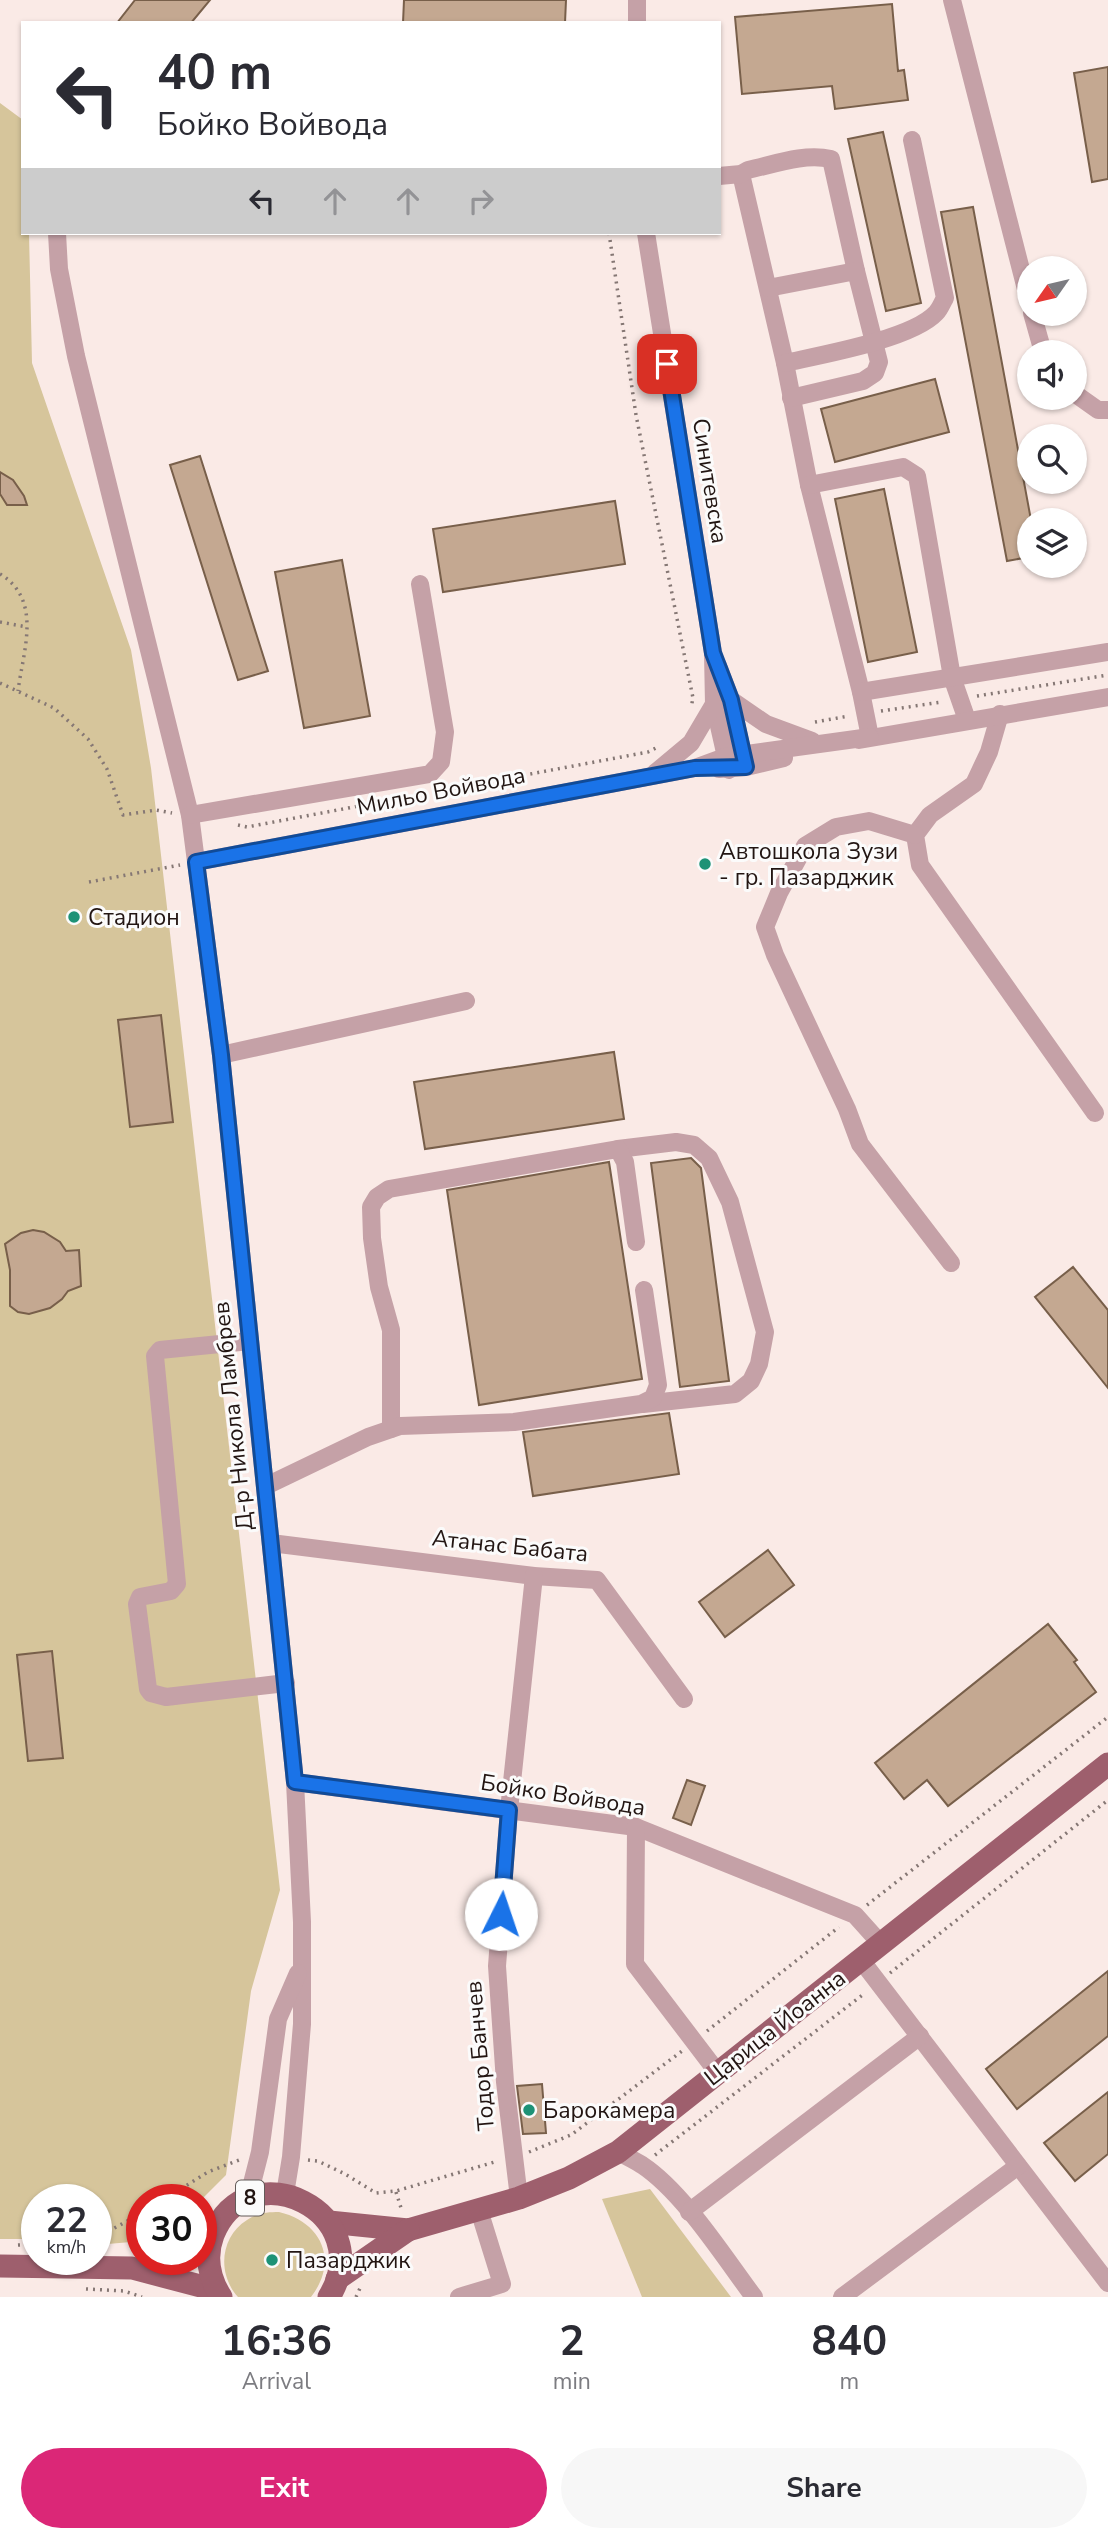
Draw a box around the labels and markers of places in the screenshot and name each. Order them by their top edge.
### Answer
pin [637,334,697,394]
place label: Автошкола Зузи - гр. Пазарджик [719,836,898,893]
marker: Автошкола Зузи - гр. Пазарджик [697,856,713,872]
place label: Стадион [88,902,180,933]
marker: Стадион [66,909,82,925]
place label: Барокамера [543,2095,675,2126]
marker: Барокамера [521,2102,537,2118]
place label: Пазарджик [286,2245,411,2276]
marker: Пазарджик [264,2252,280,2268]

